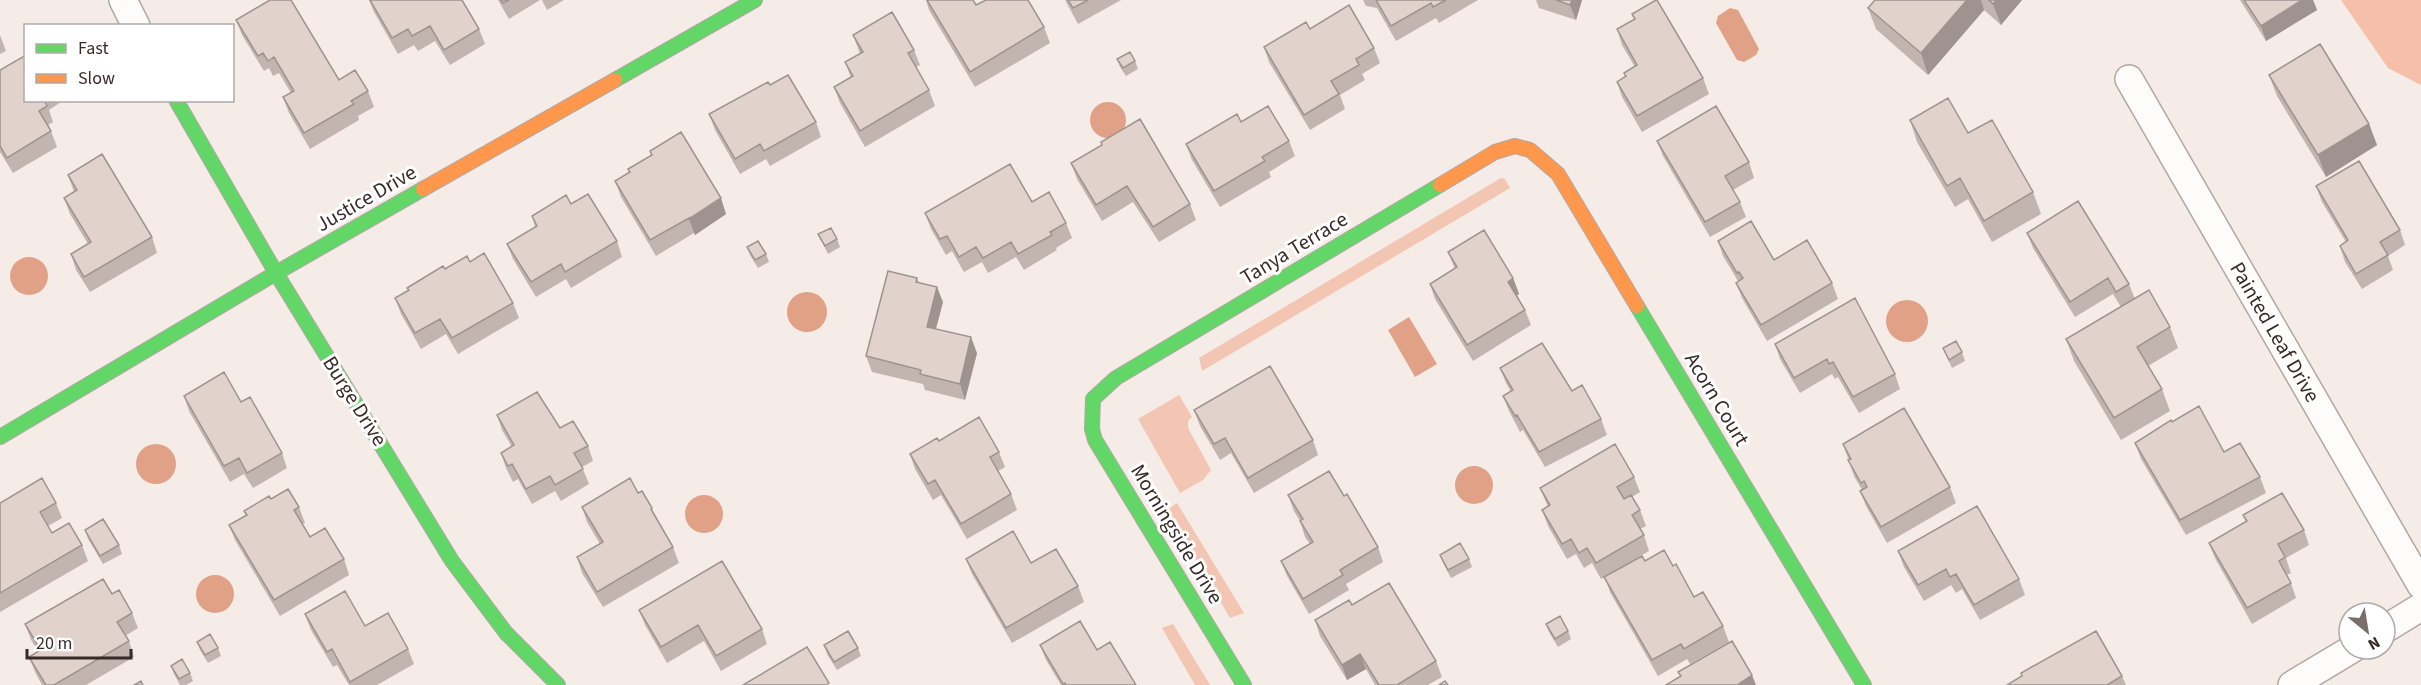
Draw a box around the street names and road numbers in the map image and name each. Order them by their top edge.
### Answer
street label: Justice Drive [310,157,422,239]
street label: Tanya Terrace [1235,204,1353,292]
street label: Painted Leaf Drive [2223,256,2327,408]
street label: Acorn Court [1677,347,1757,451]
street label: Burge Drive [315,350,395,452]
street label: Morningside Drive [1123,458,1231,610]

